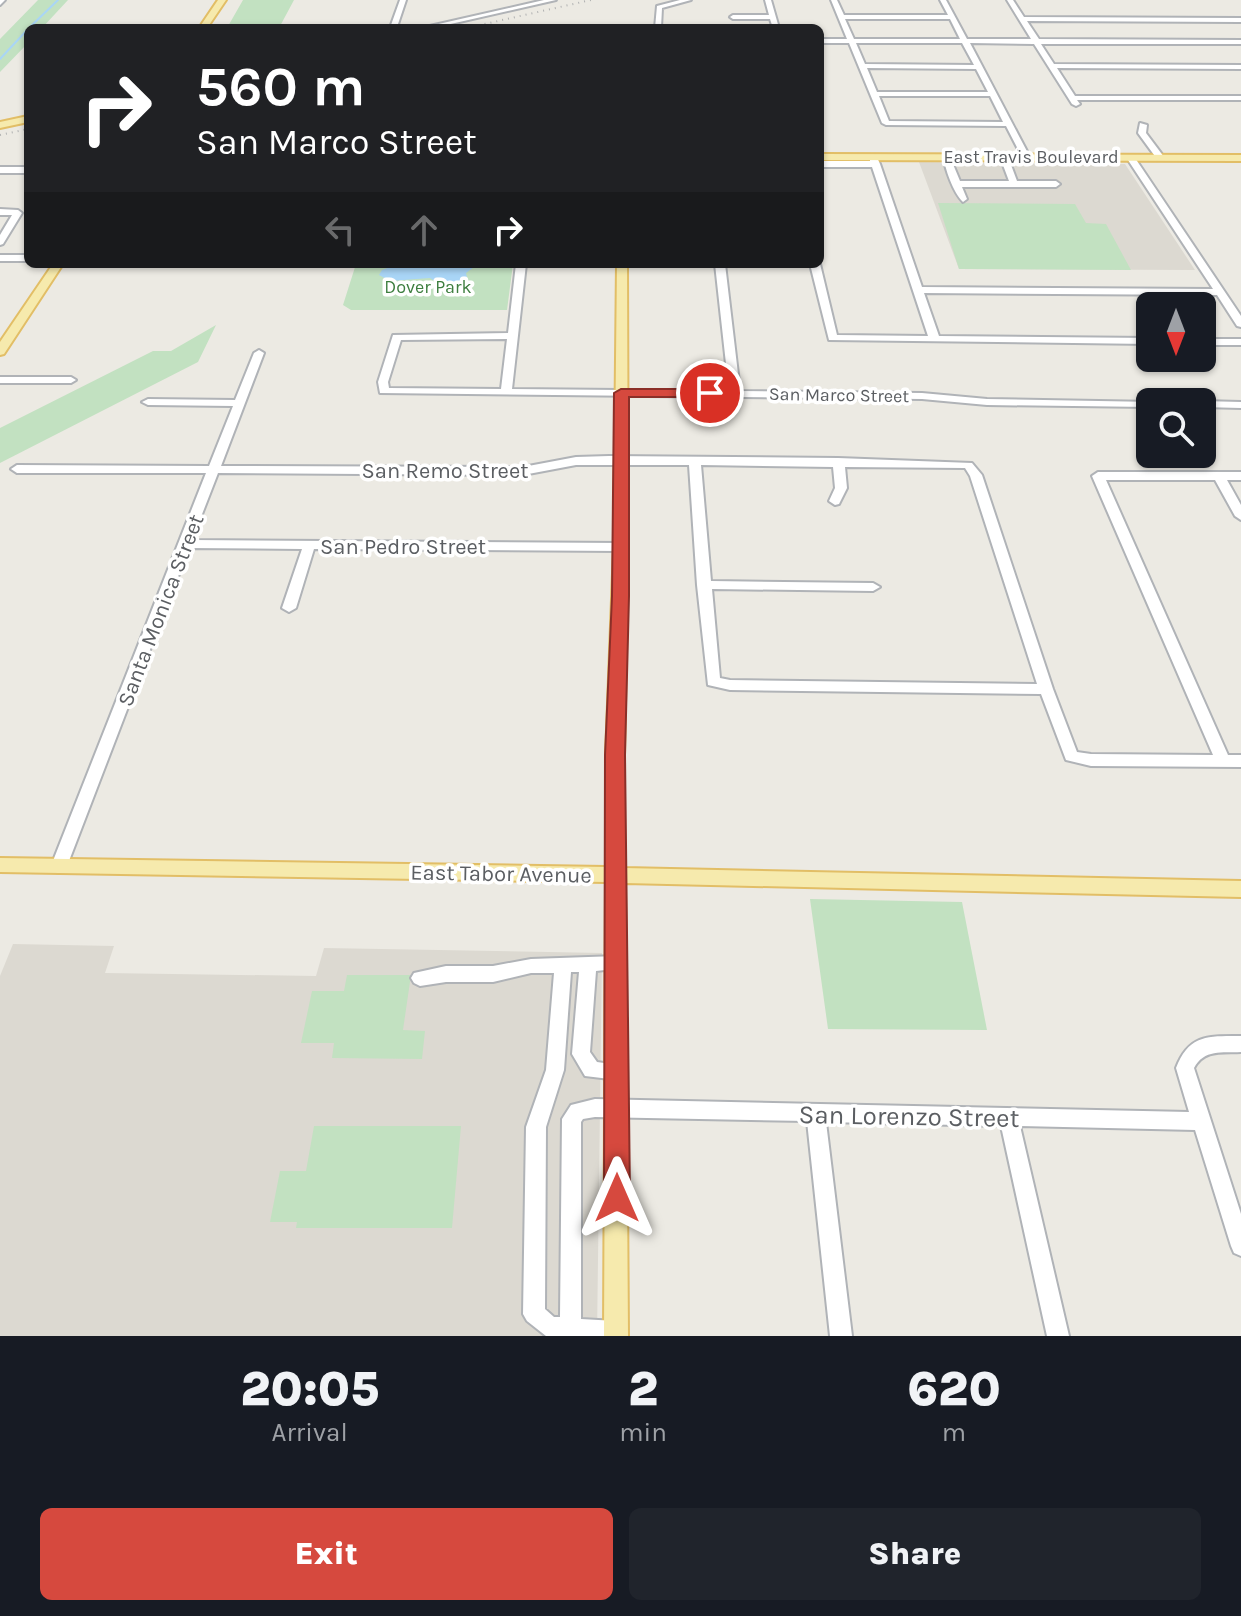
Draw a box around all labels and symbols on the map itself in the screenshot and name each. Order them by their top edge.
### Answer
street label: East Travis Boulevard [943,146,1119,168]
park label: Dover Park [384,276,472,298]
north arrow [1136,292,1216,372]
pin [676,359,744,427]
street label: San Marco Street [769,383,910,407]
street label: San Remo Street [362,458,528,484]
street label: Santa Monica Street [112,511,210,710]
street label: San Pedro Street [320,534,486,560]
street label: East Tabor Avenue [410,859,592,889]
street label: San Lorenzo Street [798,1099,1020,1134]
position arrow [575,1156,659,1240]

